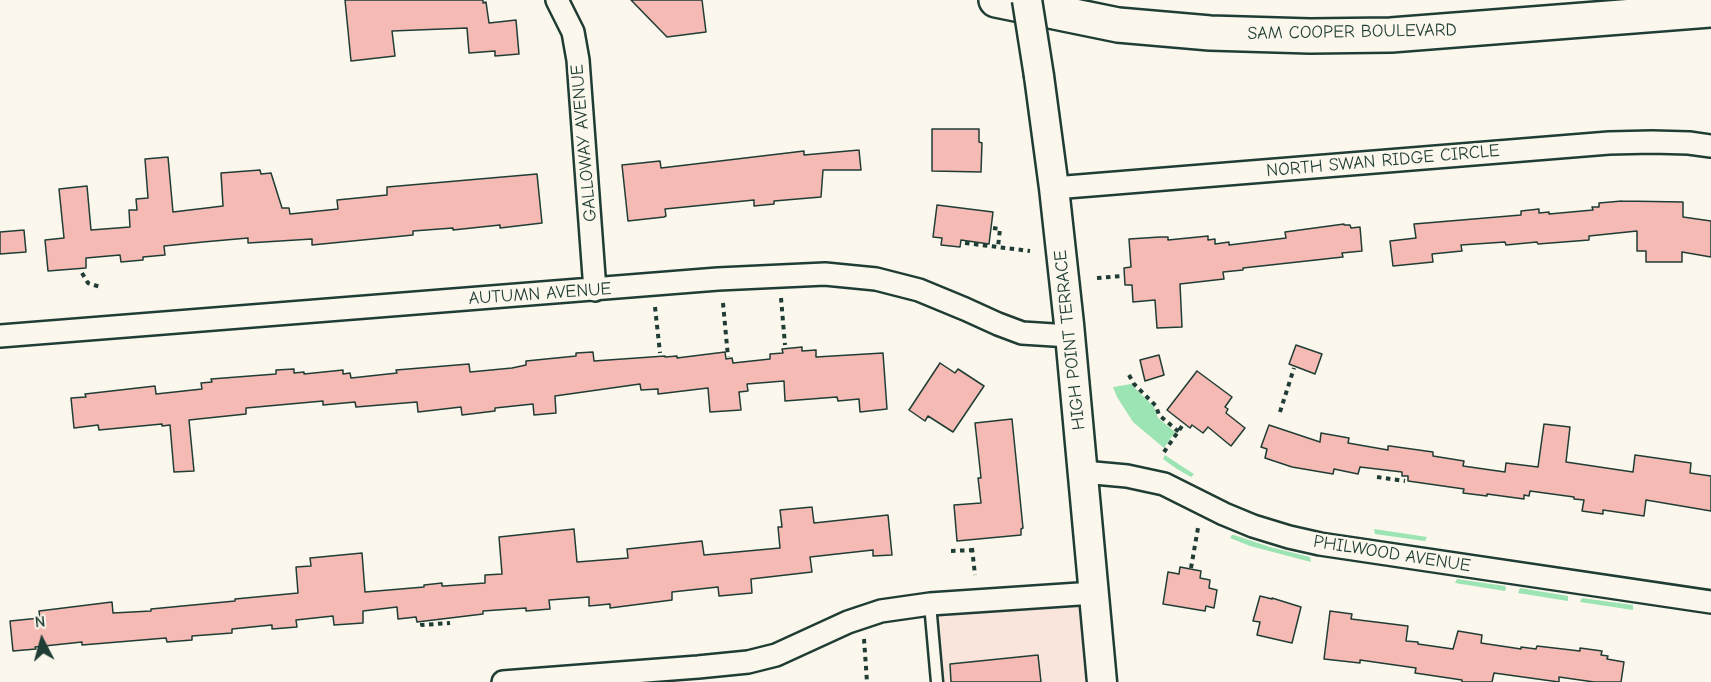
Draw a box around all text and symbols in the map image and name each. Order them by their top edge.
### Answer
street label: SAM COOPER BOULEVARD [1247,19,1457,45]
street label: GALLOWAY AVENUE [566,63,602,223]
street label: NORTH SWAN RIDGE CIRCLE [1265,140,1501,182]
street label: HIGH POINT TERRACE [1050,249,1090,431]
street label: AUTUMN AVENUE [468,278,612,310]
street label: PHILWOOD AVENUE [1312,531,1472,577]
north arrow [12,610,72,670]
text: N [34,613,46,632]

